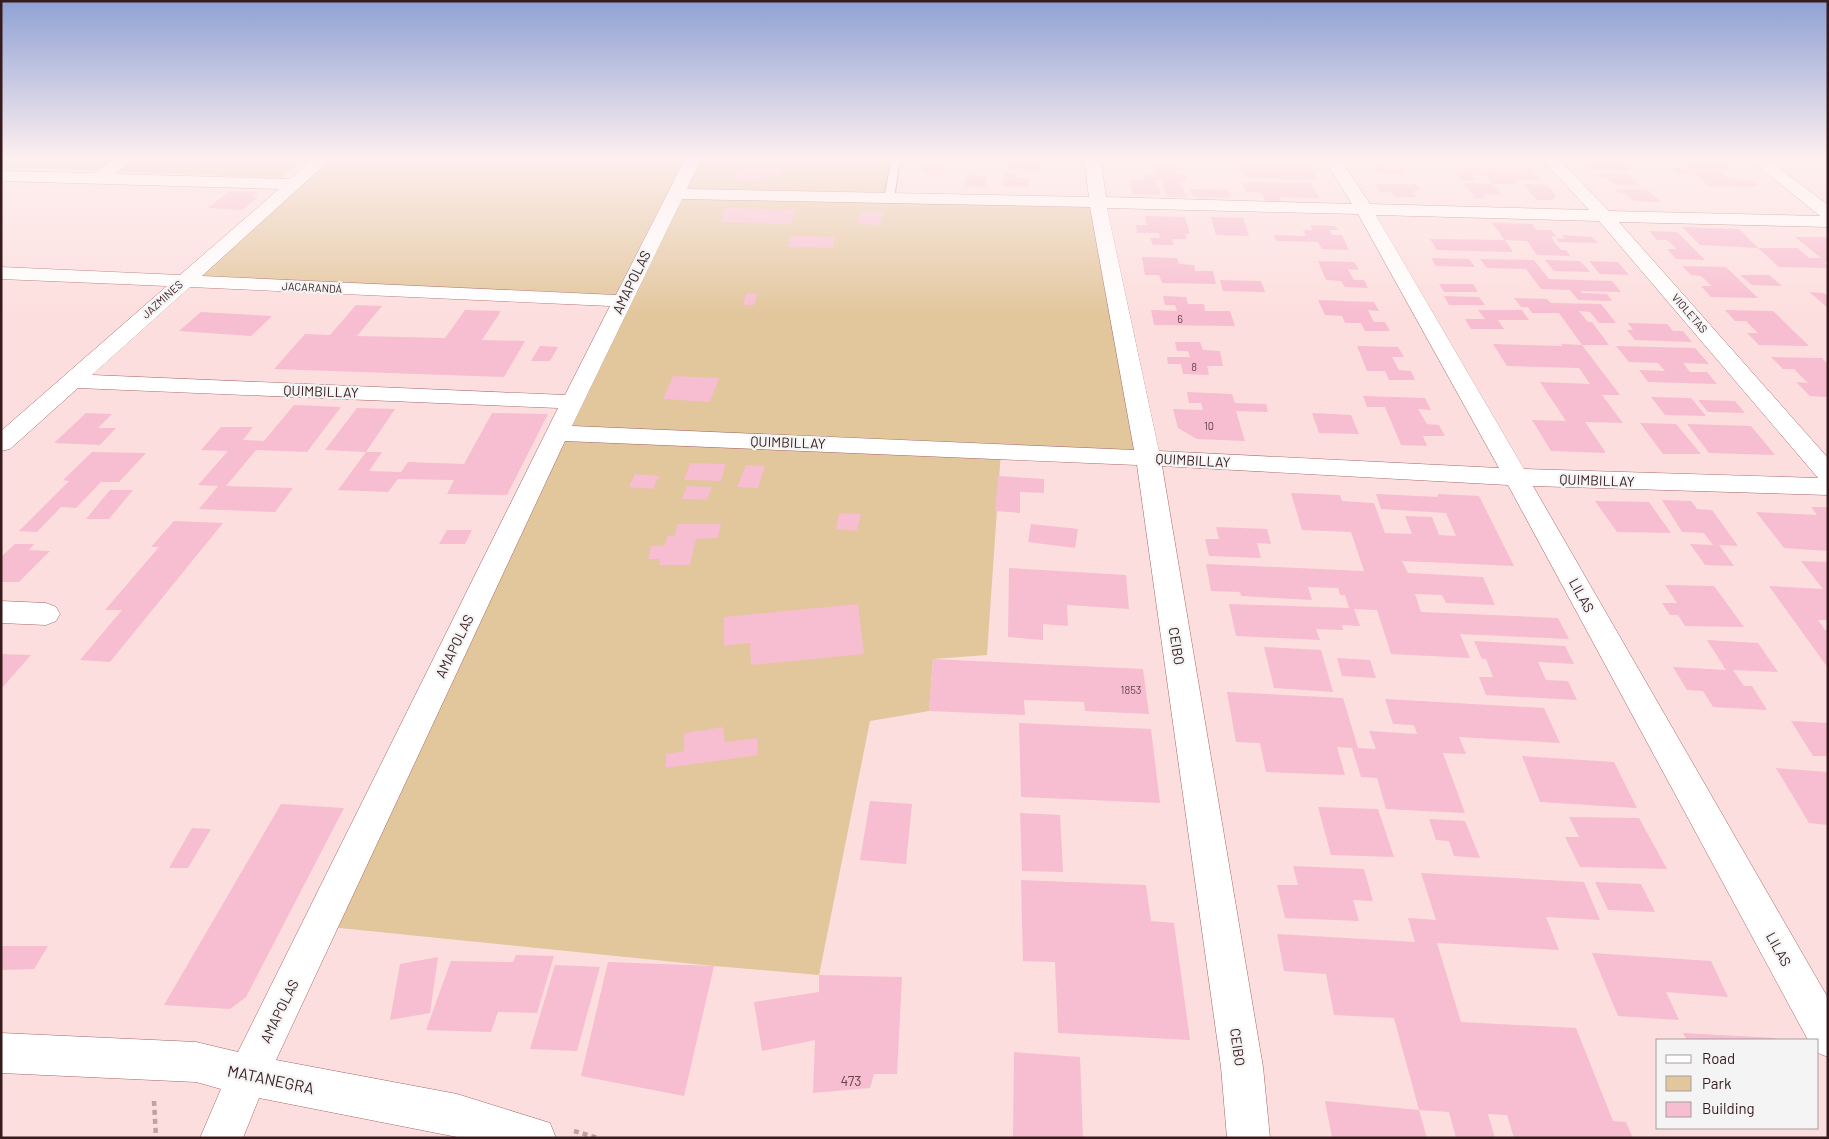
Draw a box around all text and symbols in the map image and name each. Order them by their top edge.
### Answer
street label: AMAPOLAS [608,247,654,317]
street label: JAZMINES [139,277,185,321]
street label: JACARANDÁ [281,279,343,295]
street label: VIOLETAS [1670,291,1710,335]
house number: 6 [1177,312,1183,325]
house number: 8 [1191,360,1197,373]
street label: QUIMBILLAY [283,381,359,401]
house number: 10 [1204,419,1214,432]
street label: QUIMBILLAY [750,432,826,452]
street label: QUIMBILLAY [1155,450,1231,470]
street label: QUIMBILLAY [1559,470,1635,490]
street label: LILAS [1566,575,1598,615]
street label: AMAPOLAS [431,611,477,681]
street label: CEIBO [1166,626,1188,666]
house number: 1853 [1121,683,1141,696]
street label: LILAS [1763,929,1795,969]
street label: AMAPOLAS [256,976,302,1046]
street label: CEIBO [1227,1027,1249,1067]
legend [1656,1039,1819,1129]
text: Road [1702,1049,1735,1067]
street label: MATANEGRA [226,1061,316,1098]
house number: 473 [840,1072,862,1089]
text: Park [1702,1074,1732,1092]
text: Building [1702,1099,1755,1117]

